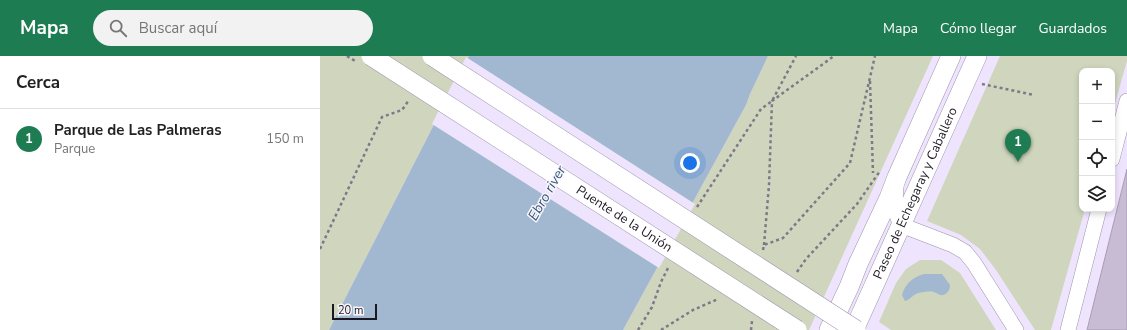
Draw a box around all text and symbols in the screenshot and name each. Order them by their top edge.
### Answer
search box [93,10,373,46]
text: Mapa [20,15,69,41]
icon: search [107,17,129,39]
text: Buscar aquí [139,18,217,38]
text: Mapa [883,19,918,38]
text: Cómo llegar [940,19,1016,38]
text: Guardados [1038,19,1107,38]
map controls [1079,68,1115,212]
button: + [1079,68,1115,104]
text: Cerca [16,71,60,94]
street label: Paseo de Echegaray y Caballero [869,104,962,282]
button: − [1079,104,1115,140]
text: Parque de Las Palmeras [54,120,222,140]
pin: 1 [1005,129,1031,162]
text: 1 [25,130,33,148]
text: 150 m [266,130,304,148]
text: Parque [54,140,95,158]
button: locate [1079,140,1115,176]
your location [680,153,700,173]
water label: Ebro river [524,161,571,224]
button: layers [1079,176,1115,212]
street label: Puente de la Unión [573,181,676,256]
scale bar [332,302,377,321]
text: 20 m [338,303,363,318]

